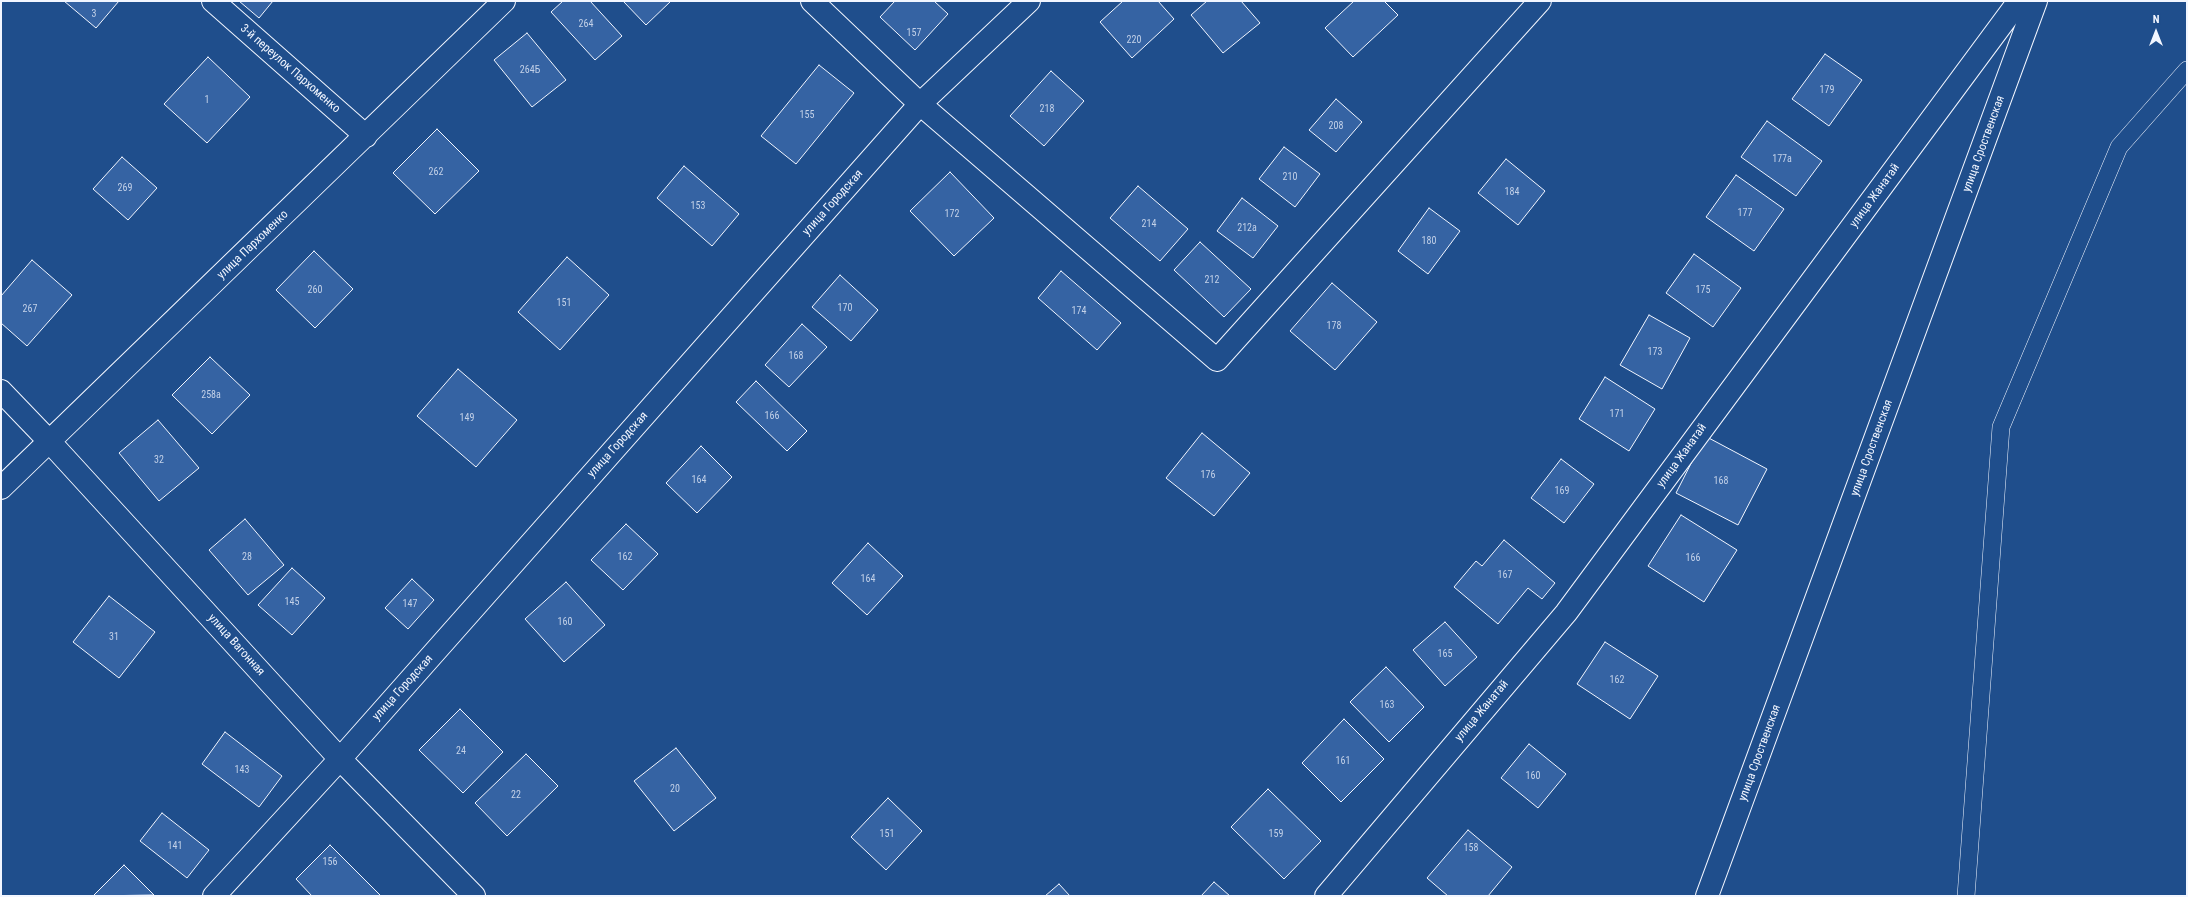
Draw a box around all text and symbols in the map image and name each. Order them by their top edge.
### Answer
house number: 3 [92,8,96,20]
north arrow [2136,12,2176,52]
text: N [2153,13,2159,26]
house number: 264 [579,18,593,30]
street label: 3-й переулок Пархоменко [237,22,343,116]
house number: 157 [907,27,921,39]
house number: 220 [1127,34,1141,46]
house number: 264Б [520,64,540,76]
house number: 179 [1820,84,1834,96]
house number: 1 [205,94,209,106]
street label: улица Сроственская [1960,94,2008,194]
house number: 218 [1040,103,1054,115]
house number: 155 [800,109,814,121]
house number: 208 [1329,120,1343,132]
house number: 177а [1772,153,1792,165]
street label: улица Жанатай [1847,161,1903,231]
house number: 262 [429,166,443,178]
street label: улица Городская [800,167,866,239]
house number: 210 [1283,171,1297,183]
house number: 269 [118,182,132,194]
house number: 184 [1505,186,1519,198]
house number: 153 [691,200,705,212]
street label: улица Пархоменко [215,207,291,283]
house number: 177 [1738,207,1752,219]
house number: 172 [945,208,959,220]
house number: 214 [1142,218,1156,230]
house number: 212а [1237,222,1257,234]
house number: 180 [1422,235,1436,247]
house number: 212 [1205,274,1219,286]
house number: 260 [308,284,322,296]
house number: 175 [1696,284,1710,296]
house number: 151 [557,297,571,309]
house number: 170 [838,302,852,314]
house number: 267 [23,303,37,315]
house number: 174 [1072,305,1086,317]
house number: 178 [1327,320,1341,332]
house number: 173 [1648,346,1662,358]
house number: 168 [789,350,803,362]
house number: 258а [201,389,221,401]
street label: улица Сроственская [1848,398,1896,498]
house number: 171 [1610,408,1624,420]
street label: улица Городская [585,409,651,481]
house number: 166 [765,410,779,422]
house number: 149 [460,412,474,424]
street label: улица Жанатай [1654,421,1710,491]
house number: 32 [154,454,164,466]
house number: 176 [1201,469,1215,481]
house number: 164 [692,474,706,486]
house number: 168 [1714,475,1728,487]
house number: 169 [1555,485,1569,497]
house number: 28 [242,551,252,563]
house number: 162 [618,551,632,563]
house number: 166 [1686,552,1700,564]
house number: 167 [1498,569,1512,581]
house number: 164 [861,573,875,585]
house number: 145 [285,596,299,608]
house number: 147 [403,598,417,610]
street label: улица Вагонная [204,611,268,679]
house number: 160 [558,616,572,628]
house number: 31 [109,631,119,643]
house number: 165 [1438,648,1452,660]
street label: улица Городская [370,652,436,724]
house number: 162 [1610,674,1624,686]
street label: улица Жанатай [1452,677,1512,745]
house number: 163 [1380,699,1394,711]
street label: улица Сроственская [1736,703,1784,803]
house number: 24 [456,745,466,757]
house number: 161 [1336,755,1350,767]
house number: 143 [235,764,249,776]
house number: 160 [1526,770,1540,782]
house number: 20 [670,783,680,795]
house number: 22 [511,789,521,801]
house number: 151 [880,828,894,840]
house number: 159 [1269,828,1283,840]
house number: 141 [168,840,182,852]
house number: 158 [1464,842,1478,854]
house number: 156 [323,856,337,868]

